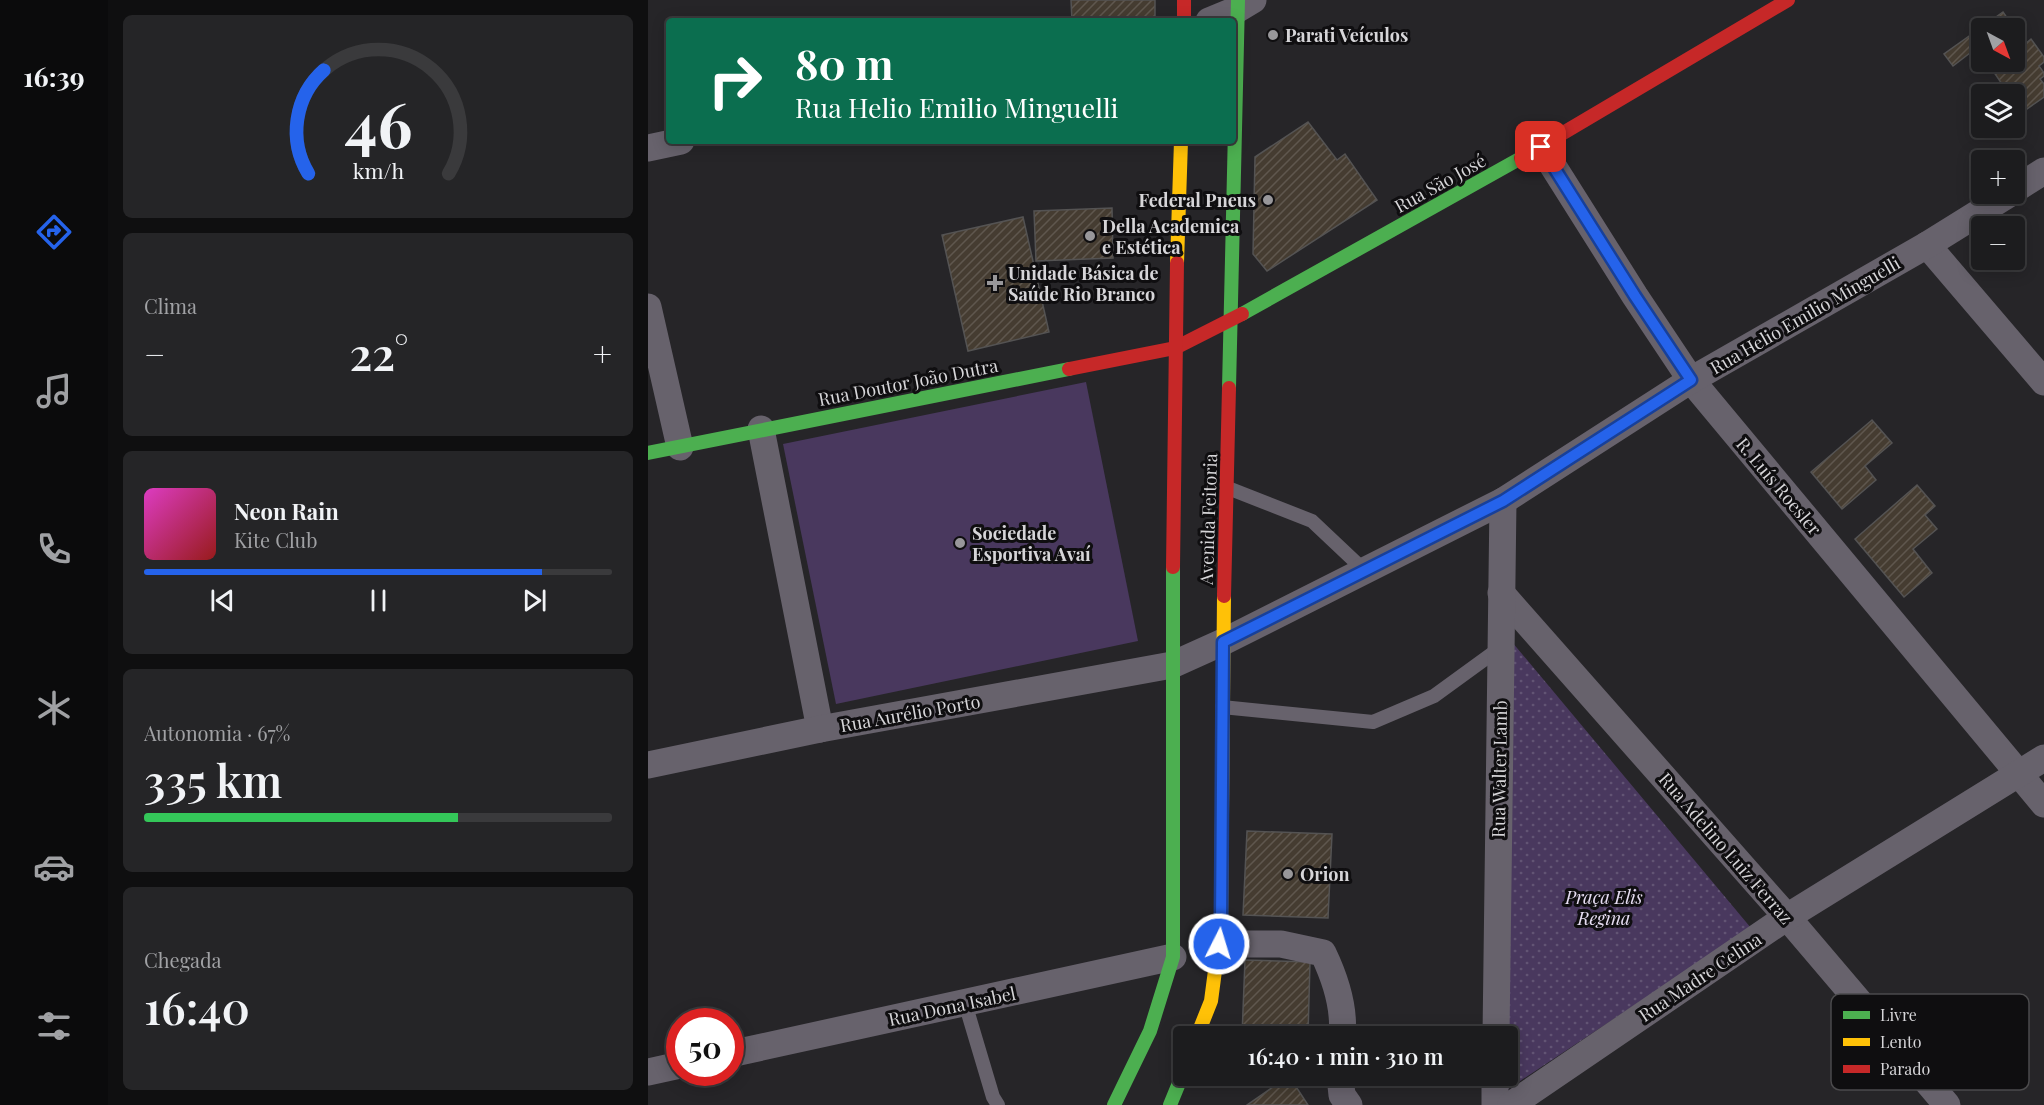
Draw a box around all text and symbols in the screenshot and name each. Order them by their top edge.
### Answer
north arrow [1971,18,2025,72]
map controls [1971,18,2025,270]
place label: Parati Veículos [1285,23,1408,47]
marker: Parati Veículos [1266,28,1280,42]
text: 80 m [795,35,893,91]
icon: right [696,42,774,120]
text: 16:39 [23,58,85,94]
text: 46 [344,80,412,164]
button: layers [1971,84,2025,138]
text: Rua Helio Emilio Minguelli [795,89,1119,125]
pin [1515,121,1566,172]
icon: arrive [1524,130,1557,163]
street label: Rua São José [1390,148,1490,218]
button: + [1971,150,2025,204]
text: km/h [352,156,404,184]
place label: Federal Pneus [1139,188,1256,212]
marker: Federal Pneus [1261,193,1275,207]
icon: directions [33,211,75,253]
place label: Della Academica e Estética [1102,214,1240,259]
button: − [1971,216,2025,270]
marker: Della Academica e Estética [1083,229,1097,243]
street label: Rua Helio Emilio Minguelli [1706,251,1904,379]
place label: Unidade Básica de Saúde Rio Branco [1008,261,1159,306]
marker: Unidade Básica de Saúde Rio Branco [986,274,1004,292]
text: Clima [144,292,197,319]
text: 22° [349,322,409,382]
text: − [144,331,165,375]
text: + [593,331,612,375]
street label: Rua Doutor João Dutra [816,353,1000,411]
icon: music [33,370,75,412]
street label: R. Luís Roesler [1731,432,1827,540]
street label: Avenida Feitoria [1194,453,1222,586]
text: Neon Rain [234,496,339,526]
place label: Sociedade Esportiva Avaí [972,521,1091,566]
text: Kite Club [234,526,318,553]
icon: phone [33,528,75,570]
marker: Sociedade Esportiva Avaí [953,536,967,550]
icon: previous [206,584,239,617]
icon: pause [362,584,395,617]
icon: next [518,584,551,617]
icon: climate [33,687,75,729]
street label: Rua Aurélio Porto [838,689,982,737]
street label: Rua Walter Lamb [1486,700,1512,838]
text: Autonomia · 67% [144,719,290,746]
text: 335 km [144,749,282,809]
street label: Rua Adelino Luiz Ferraz [1654,767,1798,929]
icon: car [33,846,75,888]
place label: Orion [1300,862,1350,886]
marker: Orion [1281,867,1295,881]
park label: Praça Elis Regina [1564,885,1643,930]
position arrow [1187,912,1251,976]
street label: Rua Madre Celina [1634,927,1766,1027]
text: Chegada [144,946,222,973]
text: 16:40 [144,976,250,1036]
street label: Rua Dona Isabel [886,981,1018,1031]
legend [1831,994,2029,1090]
text: Livre [1880,1004,1917,1025]
icon: filters [33,1005,75,1047]
speed limit sign: 50 [666,1008,744,1086]
text: Lento [1880,1031,1922,1052]
text: 16:40 · 1 min · 310 m [1248,1041,1443,1071]
text: Parado [1880,1058,1931,1079]

